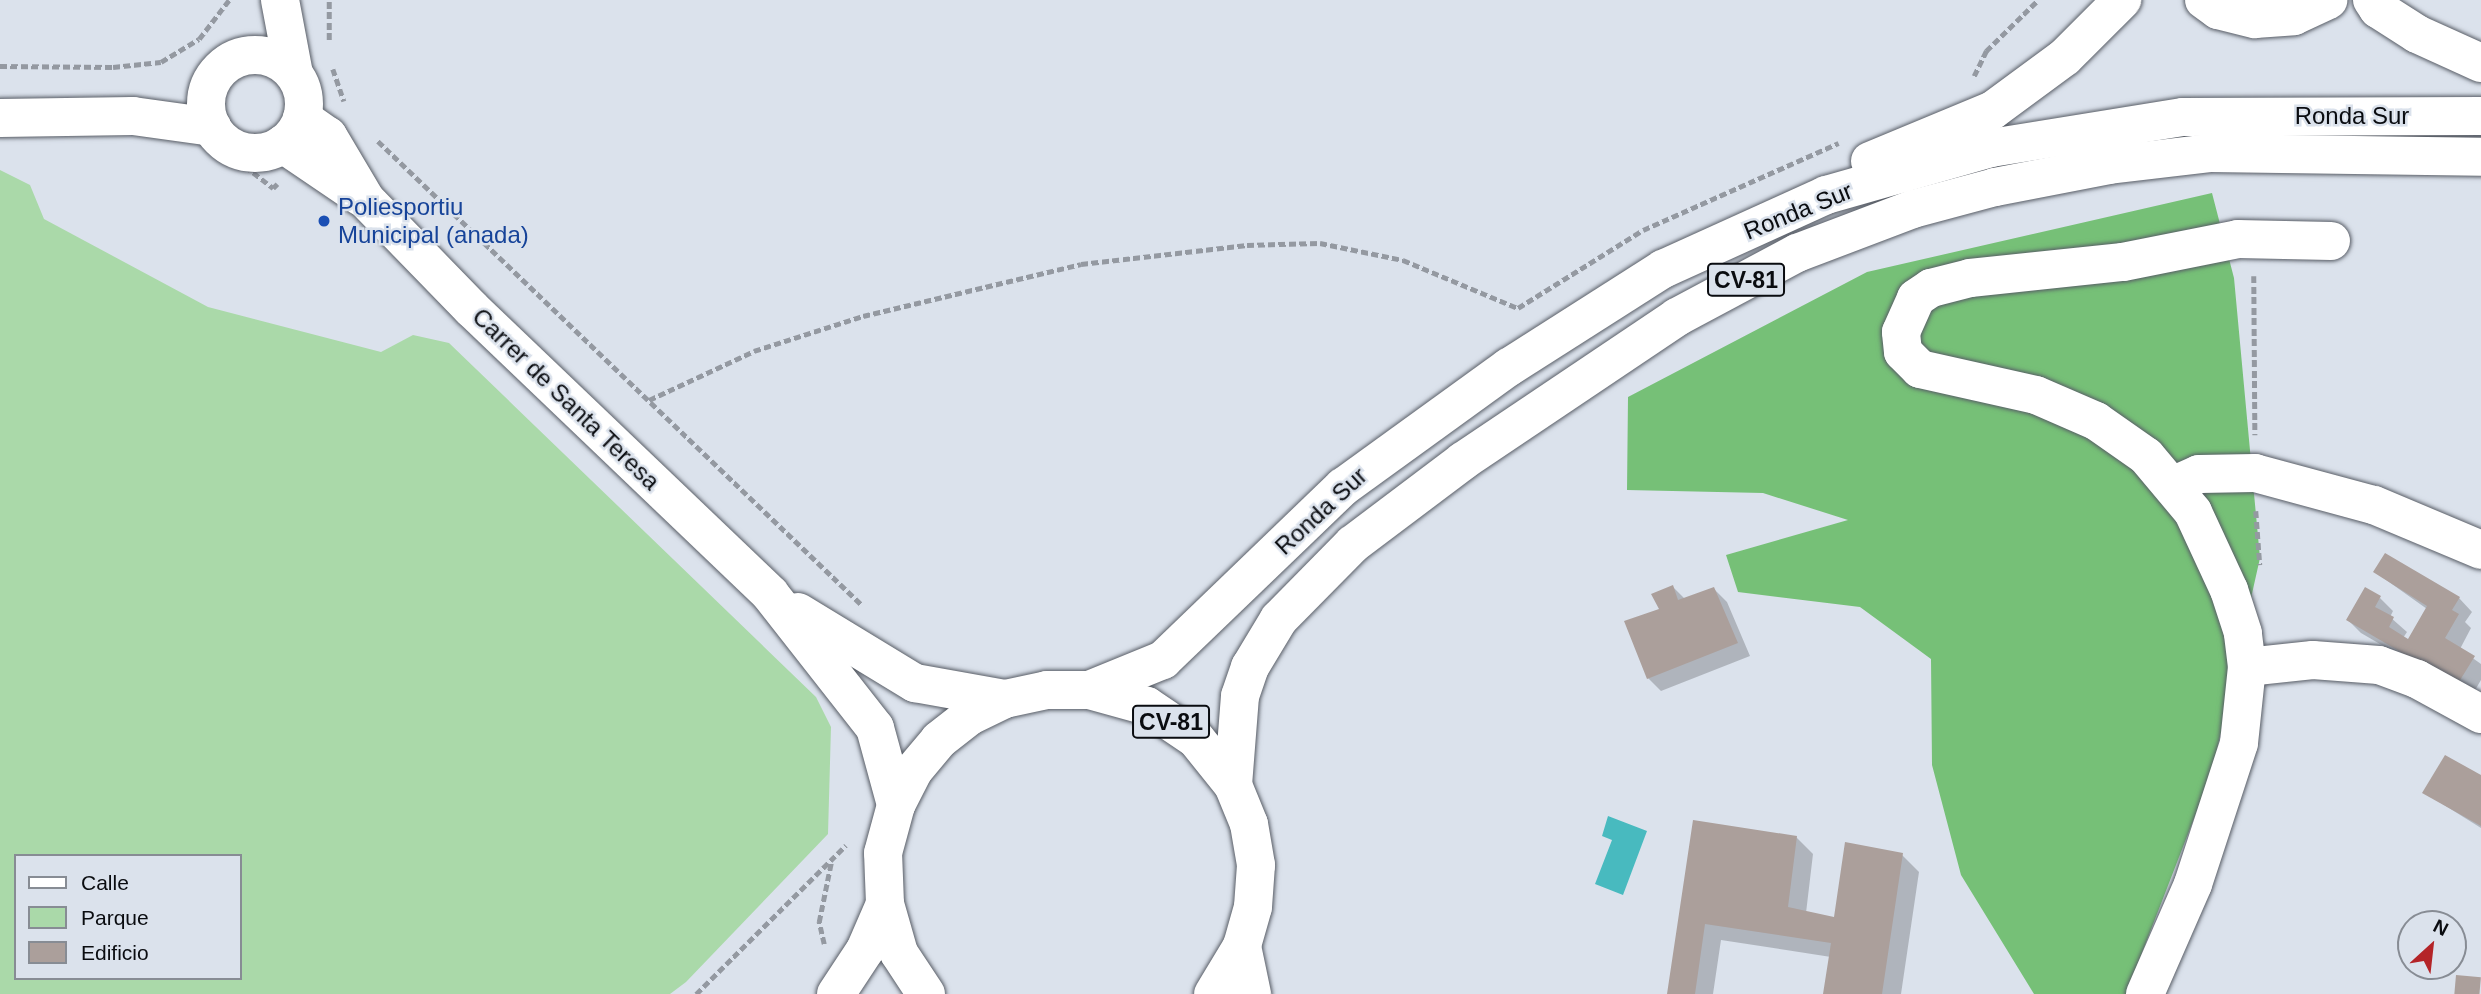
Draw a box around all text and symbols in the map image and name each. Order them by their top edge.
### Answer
street label: Ronda Sur [2295,102,2409,130]
street label: Ronda Sur [1739,176,1857,246]
place label: Poliesportiu Municipal (anada) [338,193,529,249]
marker: Poliesportiu Municipal (anada) [316,213,332,229]
road number: CV-81 [1706,260,1786,300]
street label: Carrer de Santa Teresa [466,302,666,496]
street label: Ronda Sur [1269,461,1373,561]
road number: CV-81 [1131,702,1211,742]
legend [14,854,242,980]
text: Calle [81,871,129,894]
text: Parque [81,906,149,929]
north arrow [2397,910,2467,980]
text: N [2430,915,2452,940]
text: Edificio [81,941,149,964]

